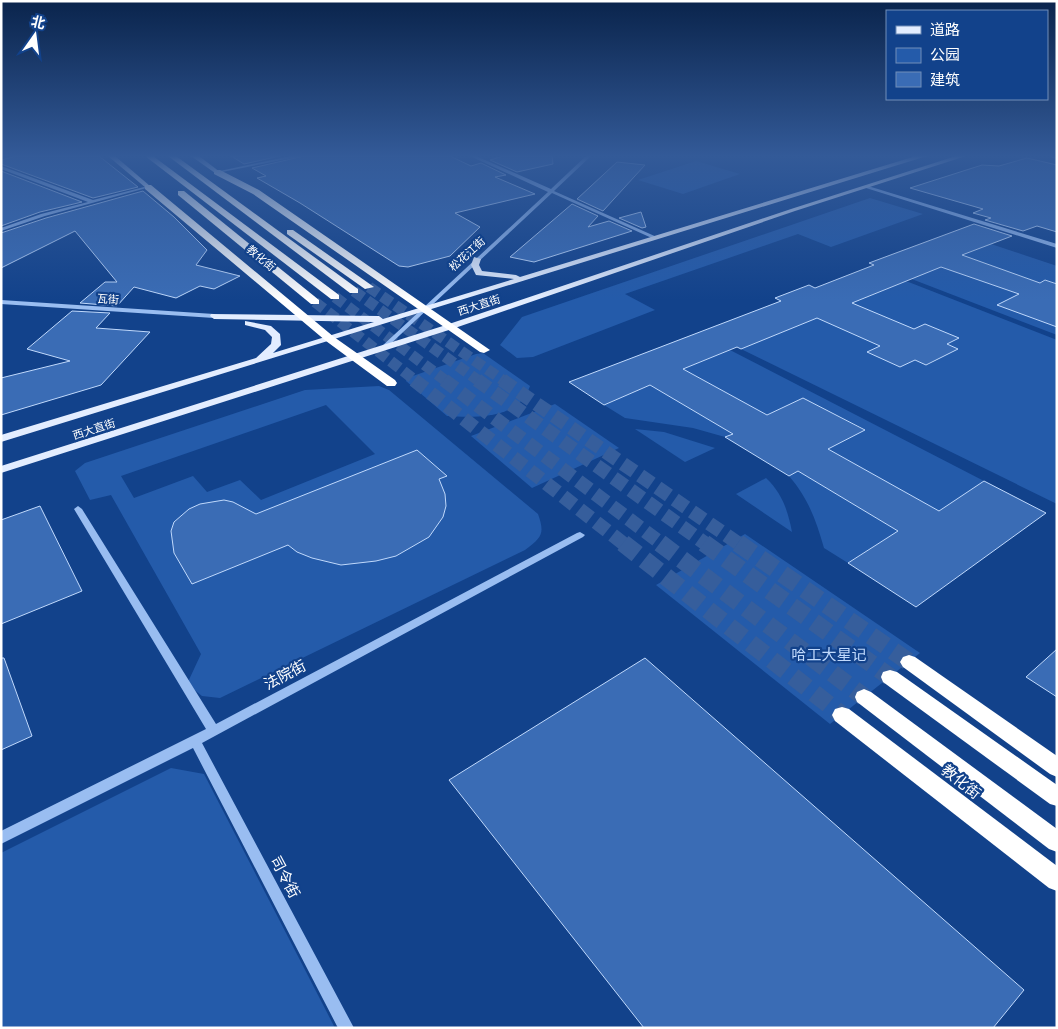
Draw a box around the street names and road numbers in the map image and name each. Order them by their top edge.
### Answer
street label: 松花江街 [446,234,489,275]
street label: 教化街 [243,242,278,275]
street label: 瓦街 [96,291,119,308]
street label: 西大直街 [456,292,502,319]
street label: 西大直街 [71,416,117,443]
street label: 法院街 [260,656,310,695]
street label: 教化街 [936,760,985,805]
street label: 司令街 [265,852,304,902]

